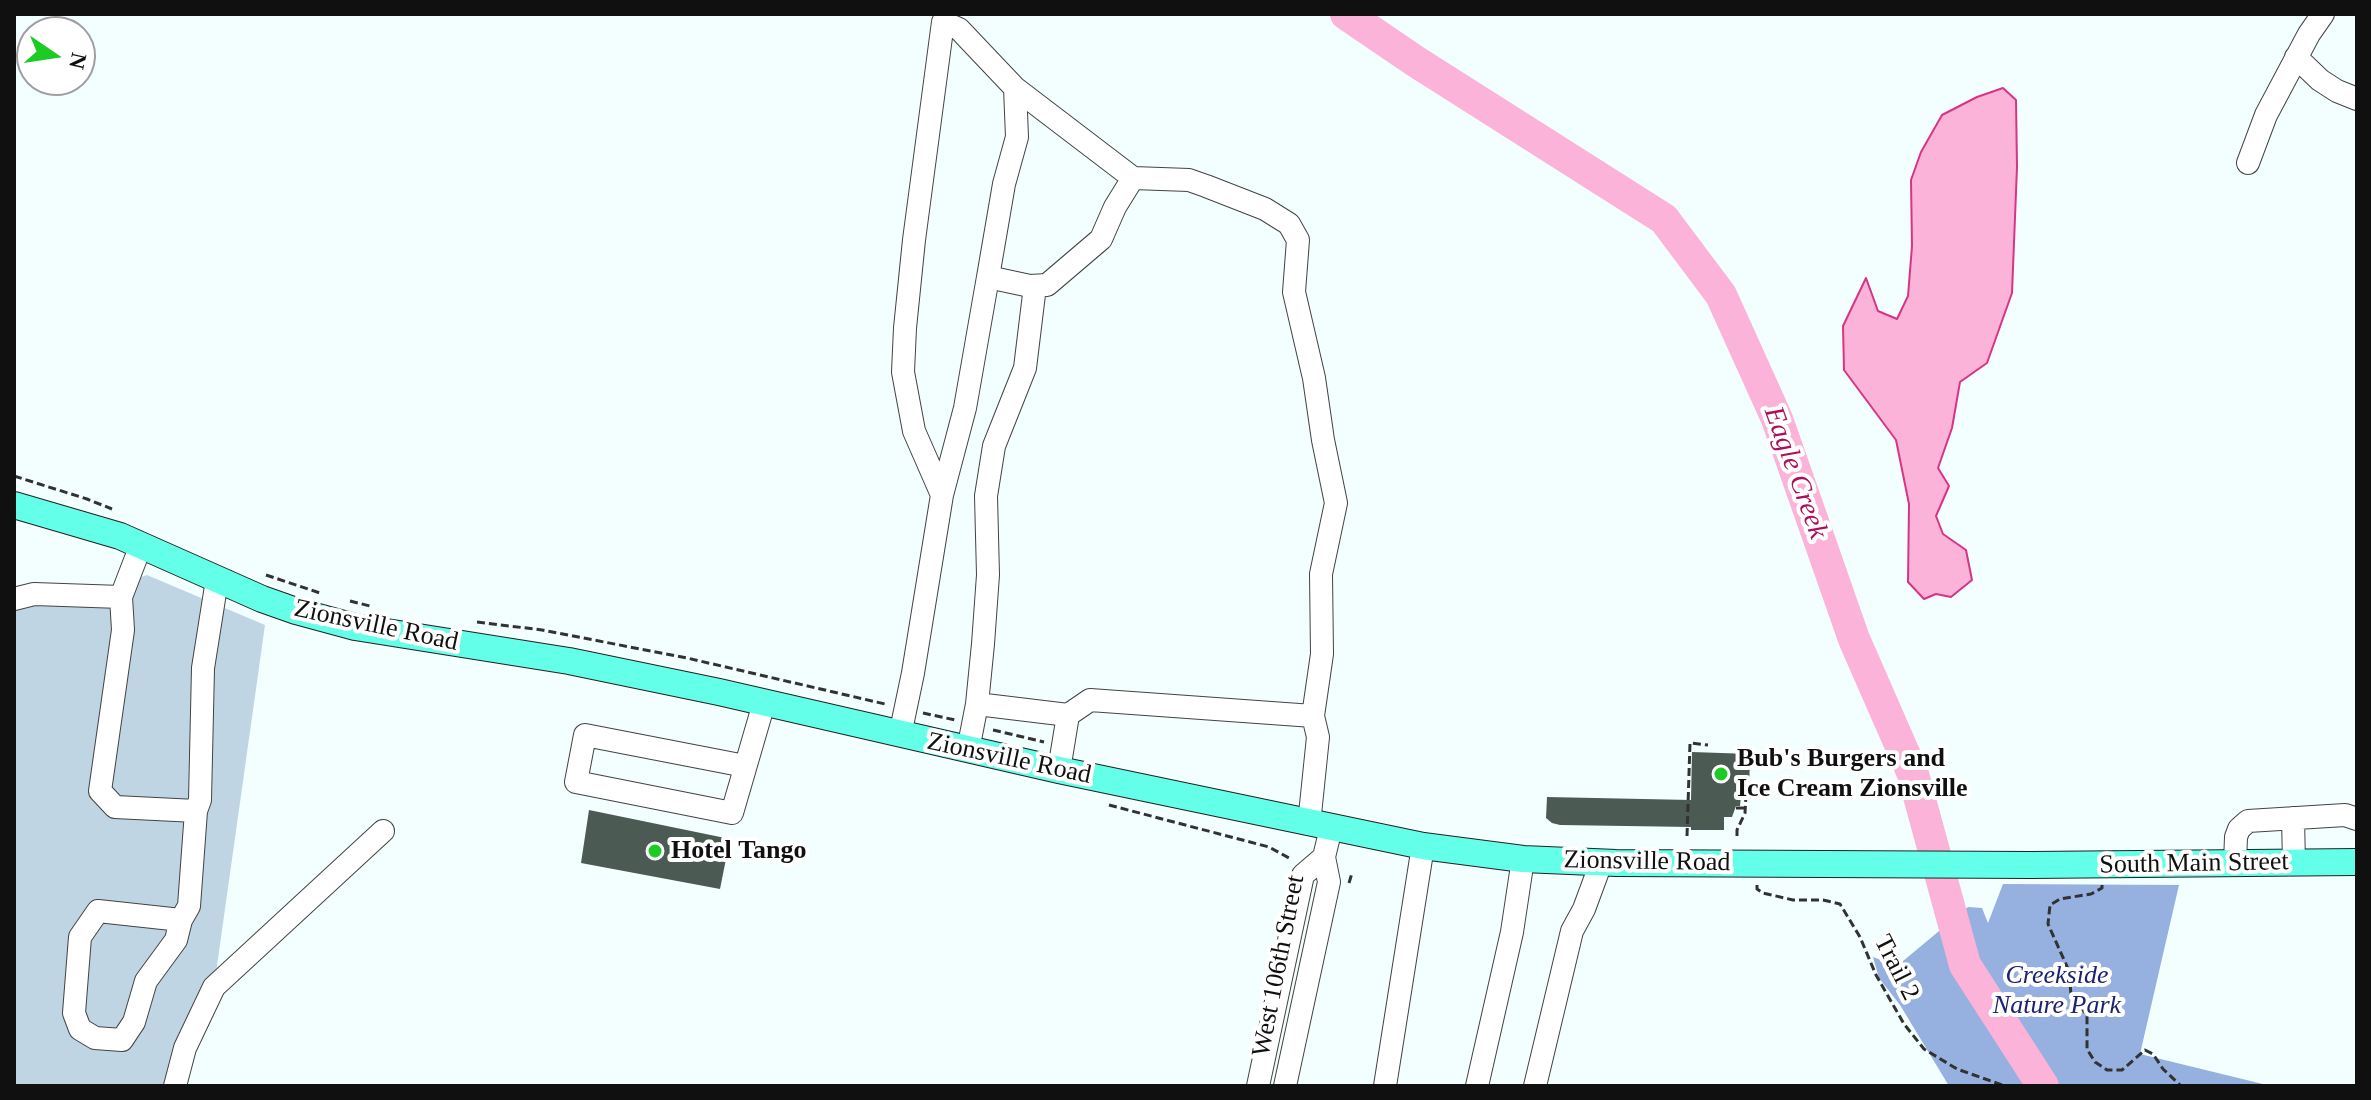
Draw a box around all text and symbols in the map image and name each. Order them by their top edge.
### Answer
north arrow [16,16,96,96]
text: N [64,51,92,72]
water label: Eagle Creek [1756,402,1834,544]
street label: Zionsville Road [291,593,461,659]
street label: Zionsville Road [924,726,1094,792]
place label: Bub's Burgers and Ice Cream Zionsville [1737,743,1968,804]
marker: Bub's Burgers and Ice Cream Zionsville [1712,765,1730,783]
place label: Hotel Tango [671,835,807,867]
marker: Hotel Tango [646,842,664,860]
street label: Zionsville Road [1563,845,1731,879]
street label: South Main Street [2099,847,2289,881]
street label: West 106th Street [1246,873,1312,1059]
street label: Trail 2 [1866,930,1926,1006]
park label: Creekside Nature Park [1993,960,2121,1022]

